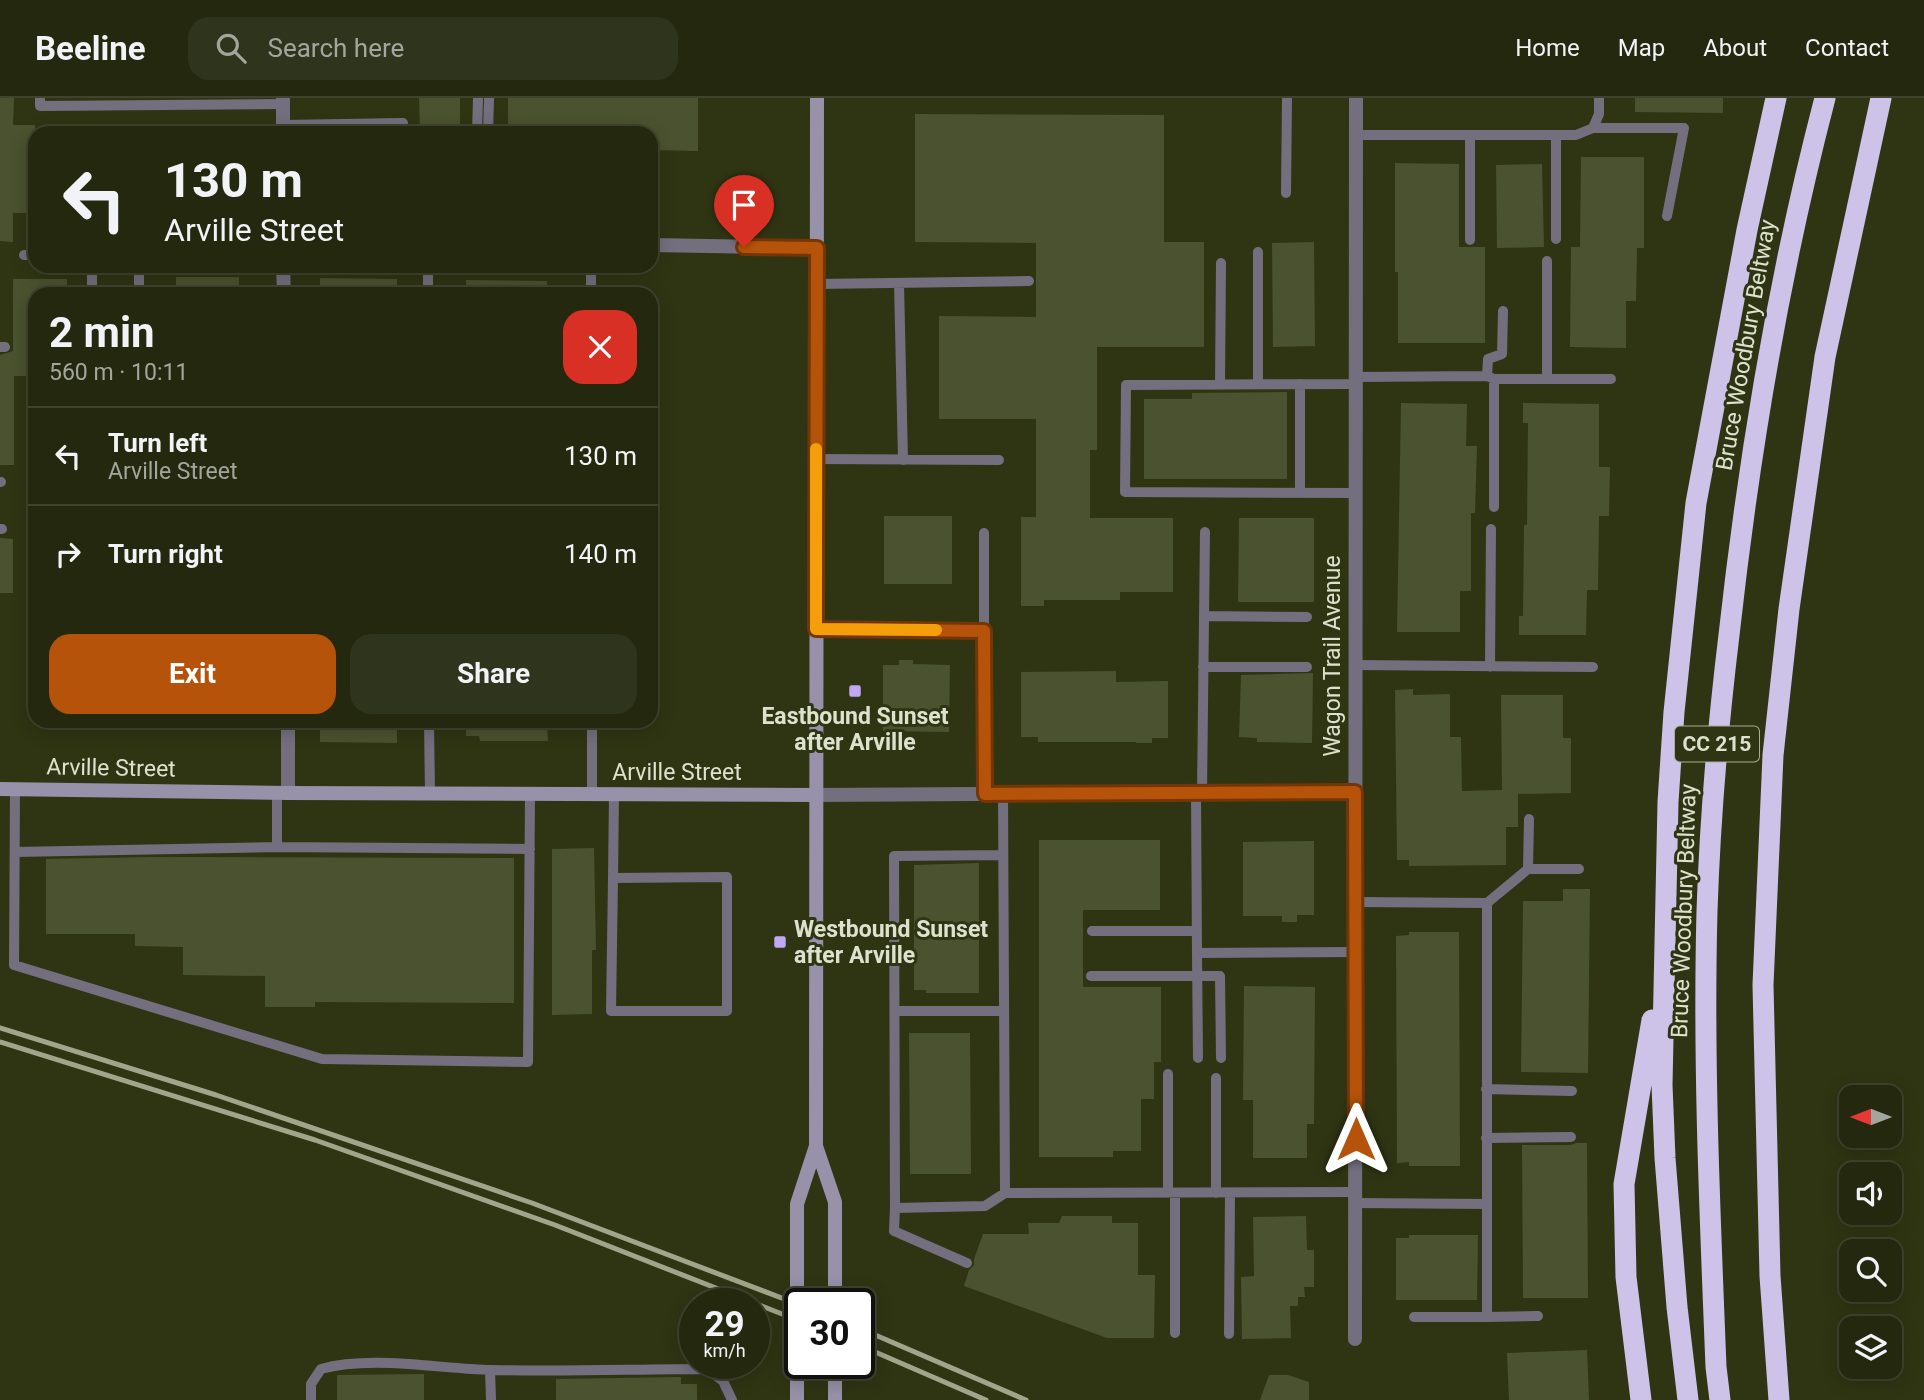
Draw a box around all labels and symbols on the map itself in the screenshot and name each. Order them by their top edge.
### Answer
pin [714,175,774,247]
street label: Bruce Woodbury Beltway [1711,217,1781,473]
street label: Wagon Trail Avenue [1319,555,1346,757]
marker: Eastbound Sunset after Arville [847,683,863,699]
place label: Eastbound Sunset after Arville [761,703,949,756]
road number: CC 215 [1675,726,1759,762]
street label: Arville Street [46,753,176,783]
street label: Arville Street [612,759,742,786]
street label: Bruce Woodbury Beltway [1666,783,1702,1039]
place label: Westbound Sunset after Arville [794,916,988,969]
marker: Westbound Sunset after Arville [772,934,788,950]
north arrow [1839,1085,1902,1148]
position arrow [1319,1102,1393,1176]
speed limit sign: 30 [784,1288,875,1379]

